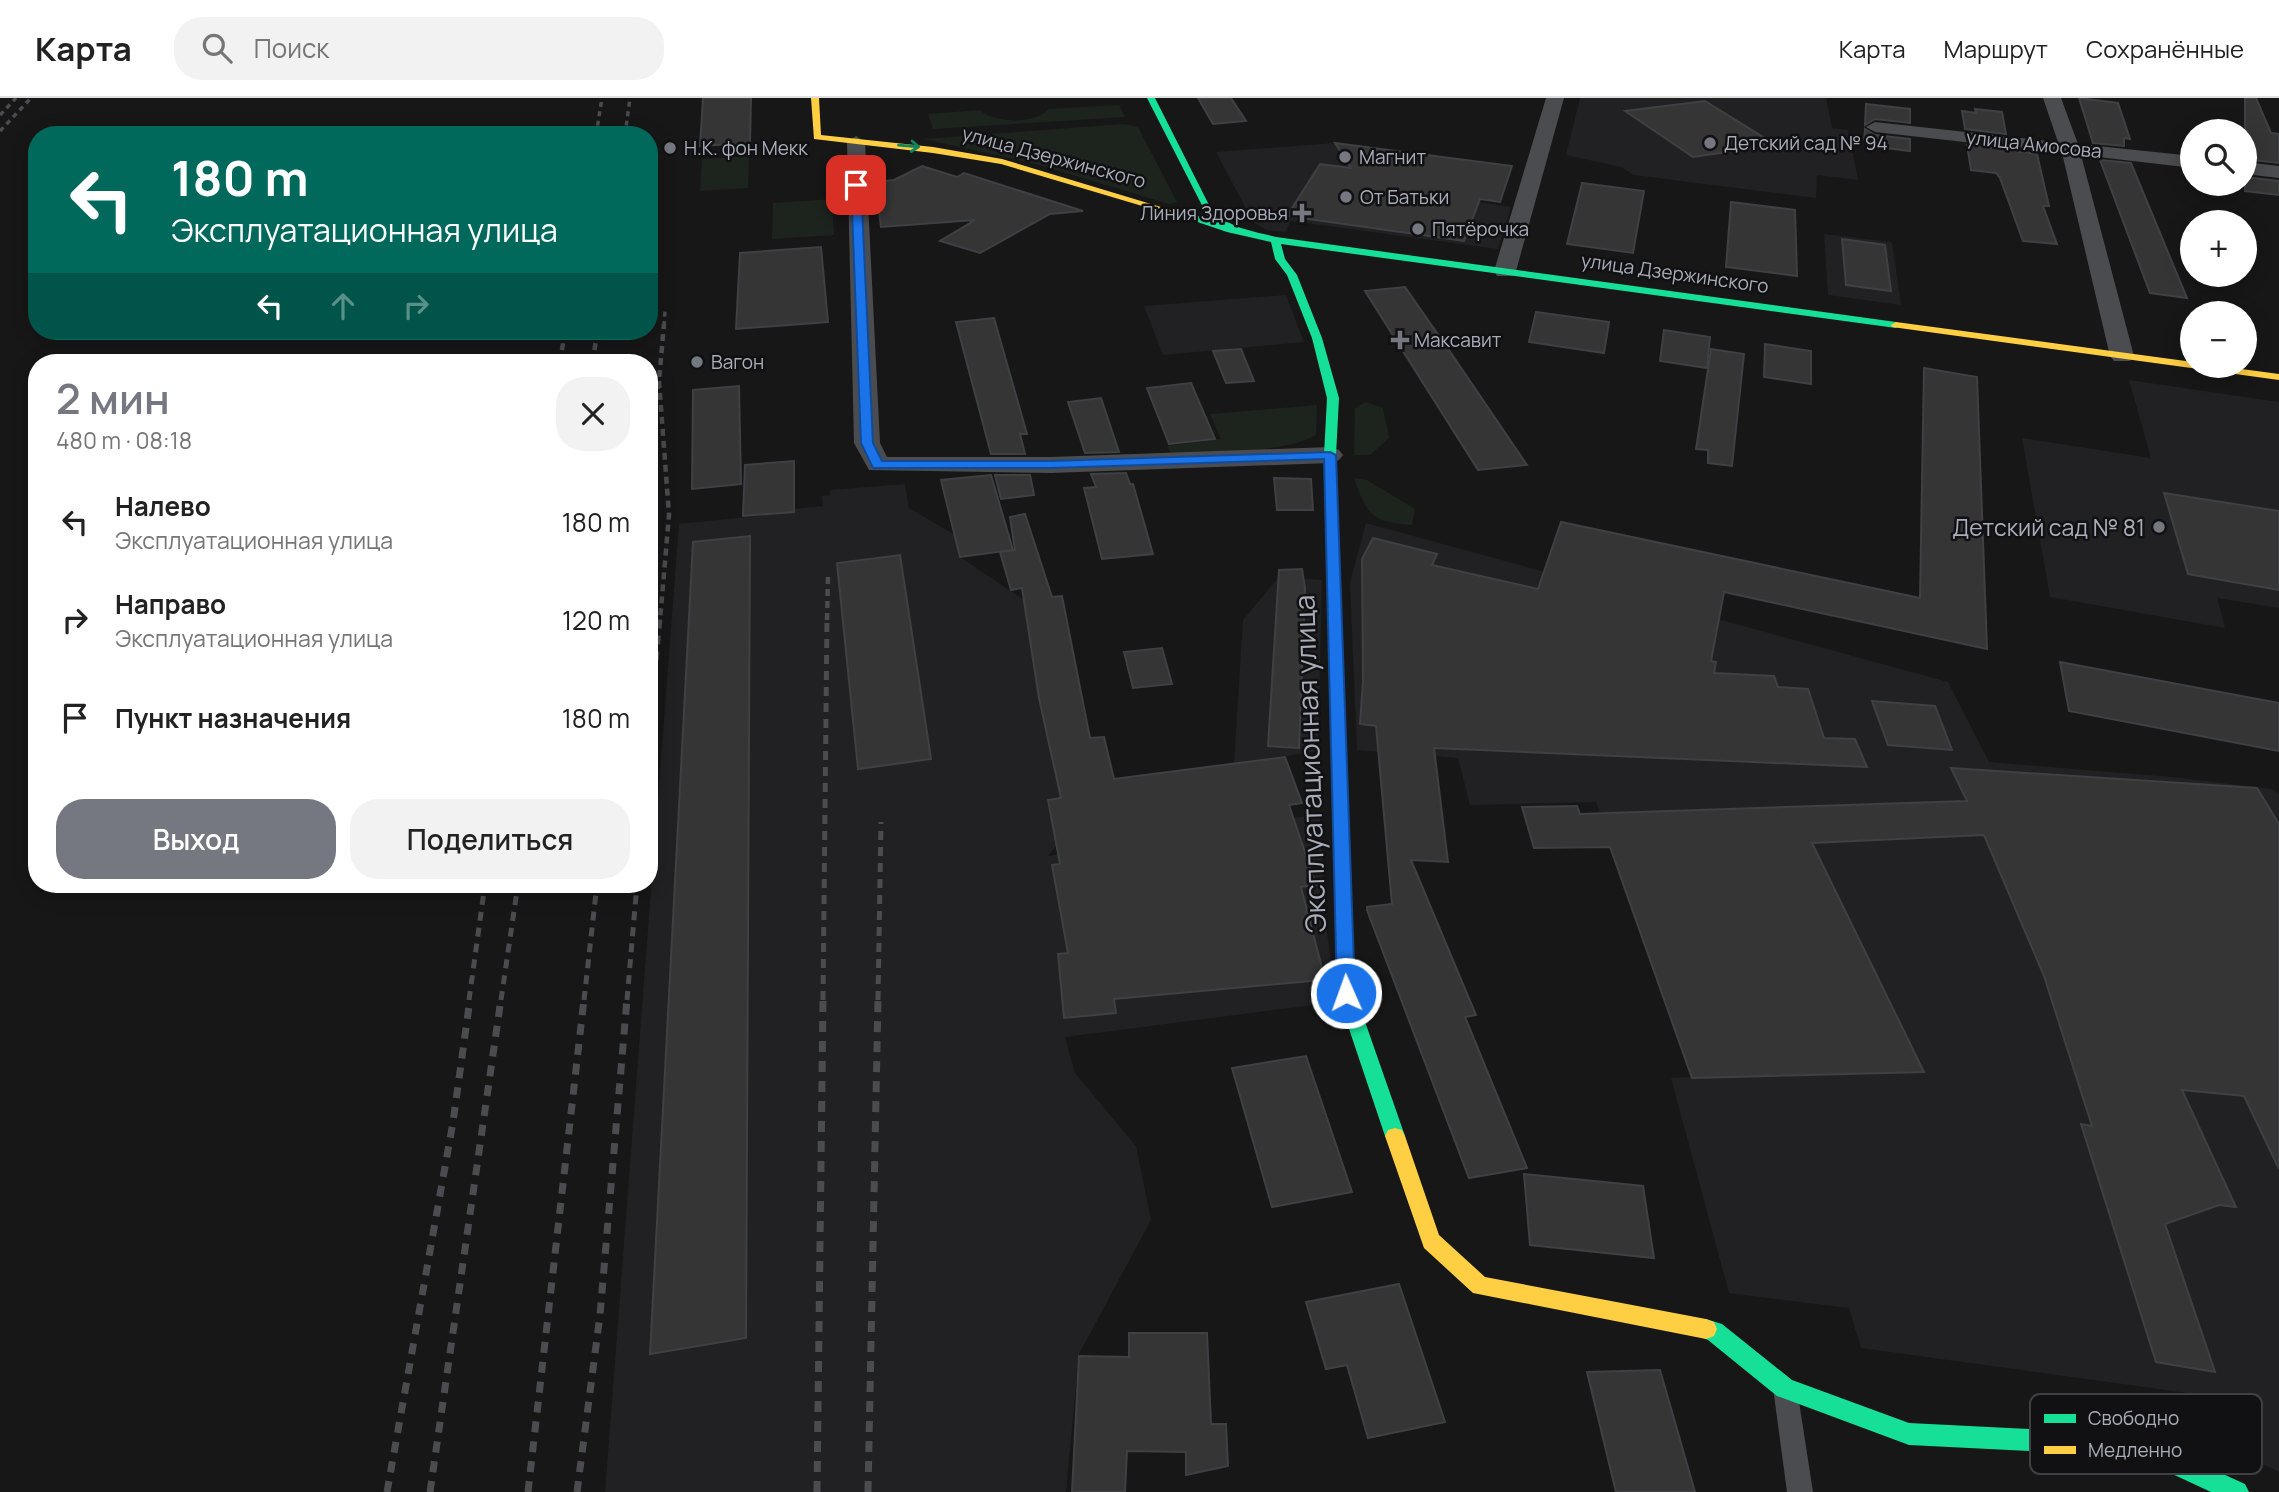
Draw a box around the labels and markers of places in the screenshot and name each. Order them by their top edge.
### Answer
place label: Детский сад № 94 [1724,130,1888,156]
place label: Н.К. фон Мекк [684,135,808,161]
marker: Детский сад № 94 [1702,135,1718,151]
marker: Н.К. фон Мекк [662,140,678,156]
place label: Магнит [1359,144,1426,170]
marker: Магнит [1337,149,1353,165]
pin [826,155,886,215]
place label: От Батьки [1360,184,1449,210]
marker: От Батьки [1338,189,1354,205]
place label: Линия Здоровья [1140,200,1288,226]
marker: Линия Здоровья [1294,205,1310,221]
place label: Пятёрочка [1432,216,1529,242]
marker: Пятёрочка [1410,221,1426,237]
place label: Максавит [1414,327,1502,353]
marker: Максавит [1392,332,1408,348]
place label: Вагон [711,349,764,375]
marker: Вагон [689,354,705,370]
place label: Детский сад № 81 [1952,511,2145,543]
marker: Детский сад № 81 [2151,519,2167,535]

